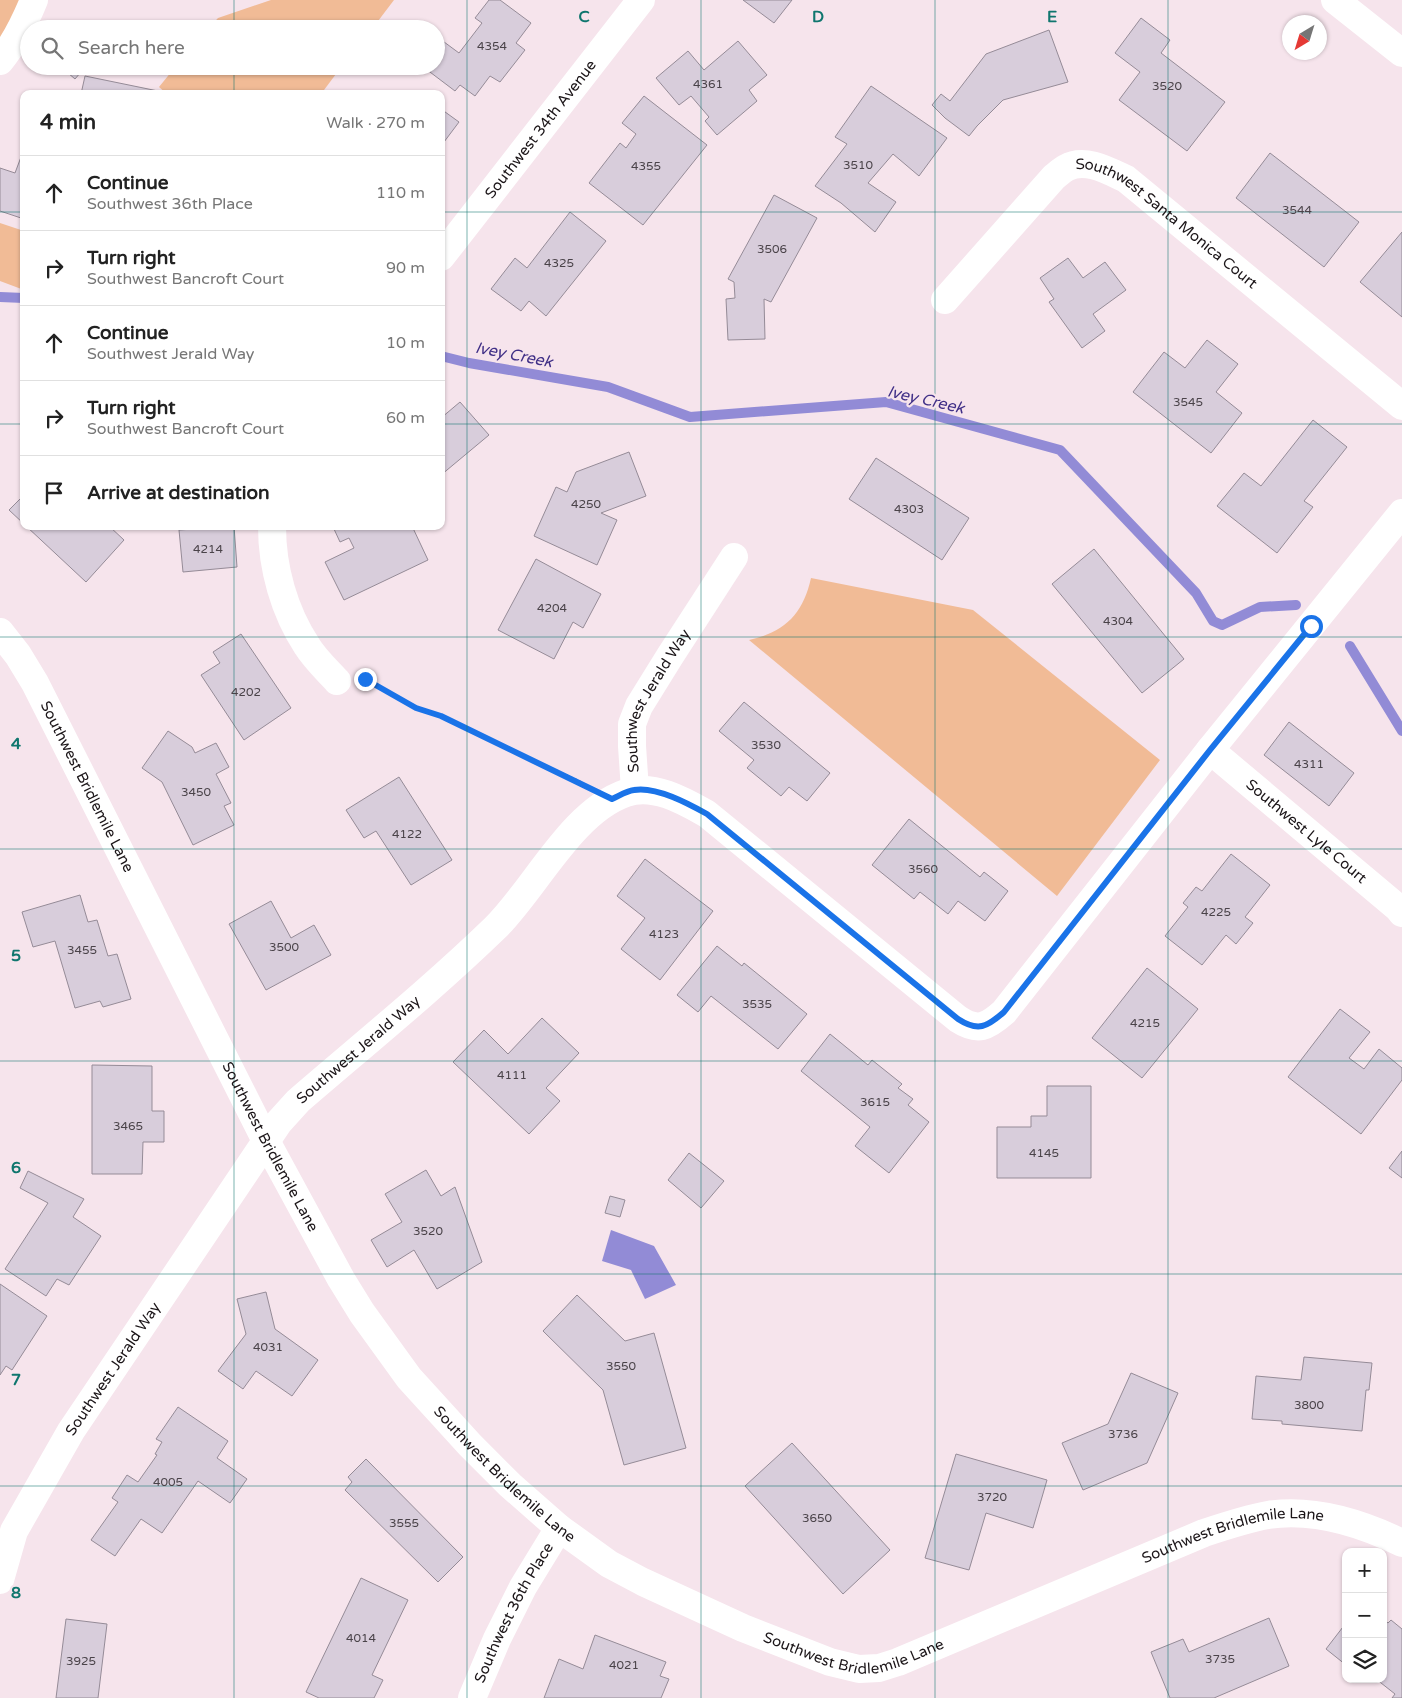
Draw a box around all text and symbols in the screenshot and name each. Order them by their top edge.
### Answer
text: C [578,7,590,27]
text: D [812,7,824,27]
text: E [1047,7,1057,27]
north arrow [1282,15,1327,60]
search box [20,20,445,75]
icon: search [38,34,66,62]
text: Search here [78,37,185,59]
house number: 4354 [477,39,508,53]
street label: Southwest 34th Avenue [481,56,600,202]
house number: 4361 [693,77,723,91]
house number: 3520 [1152,79,1183,93]
text: 4 min [40,110,96,135]
text: Walk · 270 m [326,113,425,133]
street label: Southwest Santa Monica Court [1075,155,1261,292]
house number: 3510 [843,158,874,172]
house number: 4355 [631,159,661,173]
text: Continue [87,172,169,194]
icon: ahead [40,179,68,207]
text: 110 m [376,183,425,203]
text: Southwest 36th Place [87,194,253,214]
house number: 3544 [1282,203,1313,217]
house number: 3506 [757,242,787,256]
text: Turn right [87,247,175,269]
icon: right [40,254,68,282]
house number: 4325 [544,256,574,270]
text: 90 m [386,258,425,278]
text: Southwest Bancroft Court [87,269,284,289]
text: Continue [87,322,169,344]
icon: ahead [40,329,68,357]
text: 10 m [386,333,425,353]
water label: Ivey Creek [473,338,555,373]
text: Southwest Jerald Way [87,344,254,364]
water label: Ivey Creek [885,381,967,419]
house number: 3545 [1173,395,1203,409]
text: Turn right [87,397,175,419]
icon: right [40,404,68,432]
text: 60 m [386,408,425,428]
text: Southwest Bancroft Court [87,419,284,439]
icon: arrive [40,479,68,507]
text: Arrive at destination [87,482,270,504]
house number: 4250 [571,497,602,511]
house number: 4303 [894,502,924,516]
house number: 4214 [193,542,224,556]
house number: 4204 [537,601,568,615]
house number: 4304 [1103,614,1134,628]
route start [1300,615,1323,638]
street label: Southwest Jerald Way [623,626,694,773]
route end [354,668,377,691]
house number: 4202 [231,685,261,699]
street label: Southwest Bridlemile Lane [37,698,138,875]
text: 4 [11,734,21,754]
house number: 3530 [751,738,782,752]
house number: 4311 [1294,757,1324,771]
street label: Southwest Lyle Court [1242,775,1371,887]
house number: 3450 [181,785,212,799]
house number: 4122 [392,827,422,841]
house number: 3560 [908,862,939,876]
house number: 4225 [1201,905,1231,919]
house number: 4123 [649,927,679,941]
house number: 3500 [269,940,300,954]
house number: 3455 [67,943,97,957]
text: 5 [11,946,21,966]
street label: Southwest Jerald Way [293,992,424,1107]
house number: 3535 [742,997,772,1011]
house number: 4215 [1130,1016,1160,1030]
street label: Southwest Bridlemile Lane [219,1059,322,1235]
house number: 4111 [497,1068,527,1082]
house number: 3615 [860,1095,890,1109]
house number: 3465 [113,1119,143,1133]
house number: 4145 [1029,1146,1059,1160]
text: 6 [11,1158,21,1178]
house number: 3520 [413,1224,444,1238]
street label: Southwest Jerald Way [62,1299,164,1439]
house number: 4031 [253,1340,283,1354]
house number: 3550 [606,1359,637,1373]
text: 7 [11,1370,21,1390]
house number: 3800 [1294,1398,1325,1412]
street label: Southwest Bridlemile Lane [430,1402,579,1546]
house number: 3736 [1108,1427,1138,1441]
house number: 4005 [153,1475,183,1489]
house number: 3720 [977,1490,1008,1504]
street label: Southwest Bridlemile Lane [1139,1504,1325,1567]
house number: 3650 [802,1511,833,1525]
house number: 3555 [389,1516,419,1530]
street label: Southwest 36th Place [470,1539,557,1686]
map controls [1342,1548,1387,1683]
button: + [1342,1548,1387,1593]
text: 8 [11,1583,21,1603]
button: − [1342,1593,1387,1638]
street label: Southwest Bridlemile Lane [759,1625,949,1649]
text: Southwest Bridlemile Lane [761,1628,946,1678]
house number: 4014 [346,1631,377,1645]
button: layers [1342,1638,1387,1683]
house number: 3735 [1205,1652,1235,1666]
house number: 3925 [66,1654,96,1668]
house number: 4021 [609,1658,639,1672]

